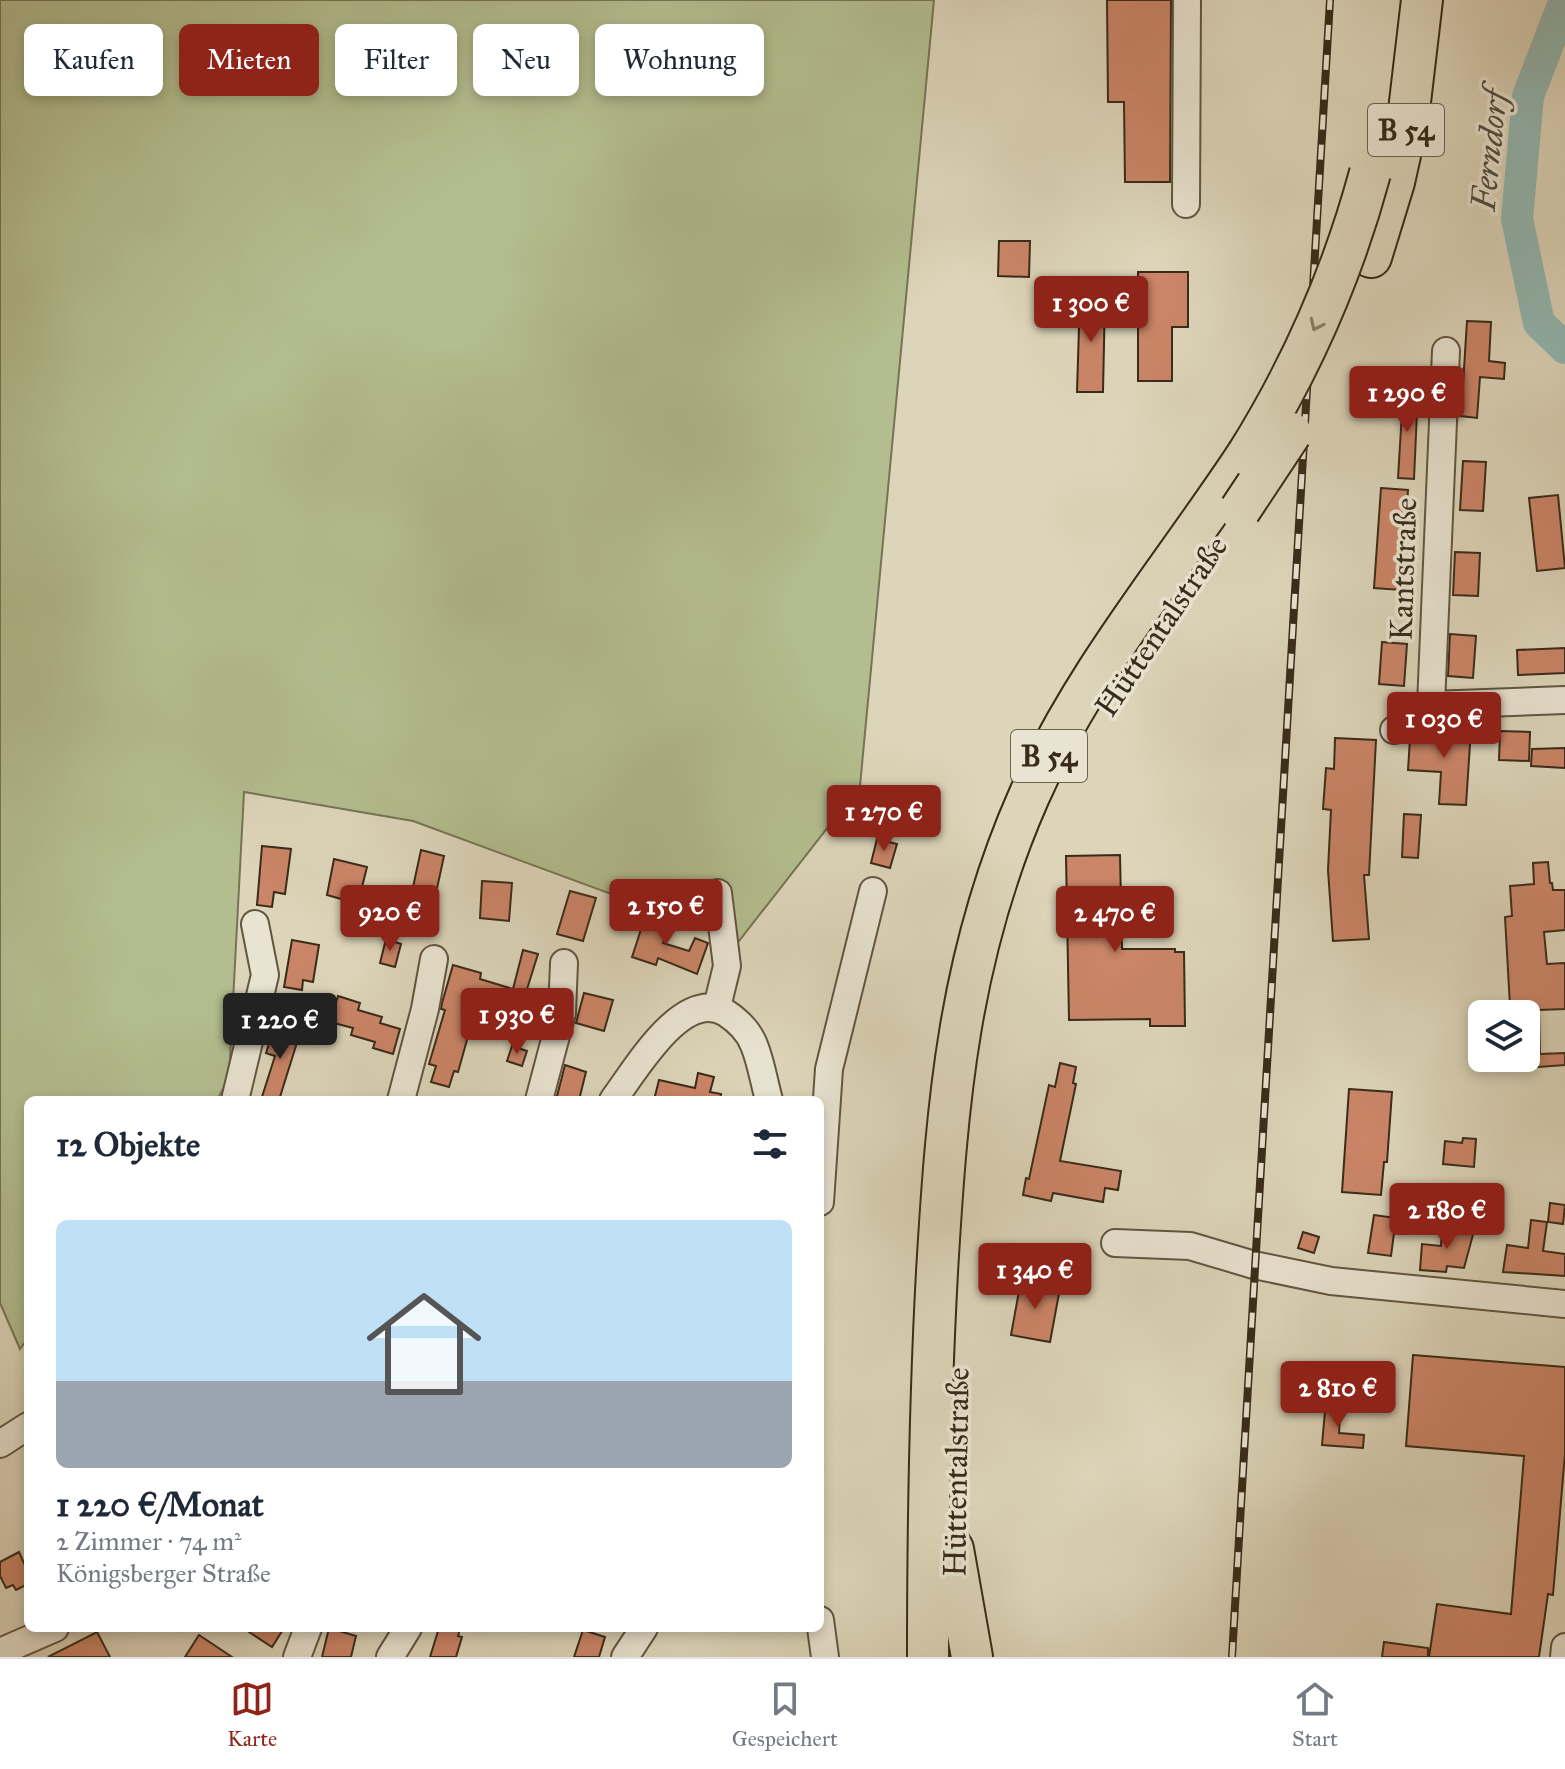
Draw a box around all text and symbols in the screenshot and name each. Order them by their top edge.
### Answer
chip: Kaufen [24,24,163,96]
chip: Mieten [179,24,319,96]
chip: Filter [335,24,457,96]
chip: Neu [473,24,579,96]
chip: Wohnung [595,24,764,96]
water label: Ferndorf [1463,79,1517,214]
road number: B 54 [1368,104,1444,156]
pin: 1 300 € [1017,276,1165,344]
text: 1 300 € [1052,286,1130,318]
one-way arrow [1310,317,1326,332]
pin: 1 290 € [1333,366,1481,434]
text: 1 290 € [1367,376,1447,408]
street label: Kantstraße [1382,497,1425,641]
street label: Hüttentalstraße [1087,529,1236,724]
pin: 1 030 € [1370,692,1518,760]
text: 1 030 € [1405,702,1483,734]
road number: B 54 [1011,730,1087,782]
pin: 1 270 € [810,785,958,853]
text: 1 270 € [845,795,923,827]
pin: 2 150 € [592,879,740,947]
pin: 920 € [334,885,446,953]
pin: 2 470 € [1041,886,1189,954]
text: 2 150 € [627,889,705,921]
text: 920 € [358,895,422,927]
text: 2 470 € [1074,896,1156,928]
pin: 1 930 € [443,988,591,1056]
pin: 1 220 € [206,993,354,1061]
text: 1 930 € [479,998,555,1030]
map controls [1468,1000,1540,1072]
button: layers [1468,1000,1540,1072]
text: 1 220 € [241,1003,319,1035]
icon: filters [748,1122,792,1166]
text: 12 Objekte [56,1124,200,1165]
pin: 2 180 € [1373,1183,1521,1251]
text: 2 180 € [1407,1193,1487,1225]
pin: 1 340 € [961,1243,1109,1311]
text: 1 340 € [996,1253,1074,1285]
icon: home [352,1272,496,1416]
pin: 2 810 € [1264,1361,1412,1429]
street label: Hüttentalstraße [935,1367,978,1577]
text: 2 810 € [1299,1371,1377,1403]
text: 1 220 €/Monat [56,1484,264,1525]
text: 2 Zimmer · 74 m² [56,1525,242,1557]
text: Königsberger Straße [56,1557,271,1589]
tab: Karte [227,1677,277,1752]
tab: Gespeichert [732,1677,838,1752]
tab: Start [1292,1677,1338,1752]

